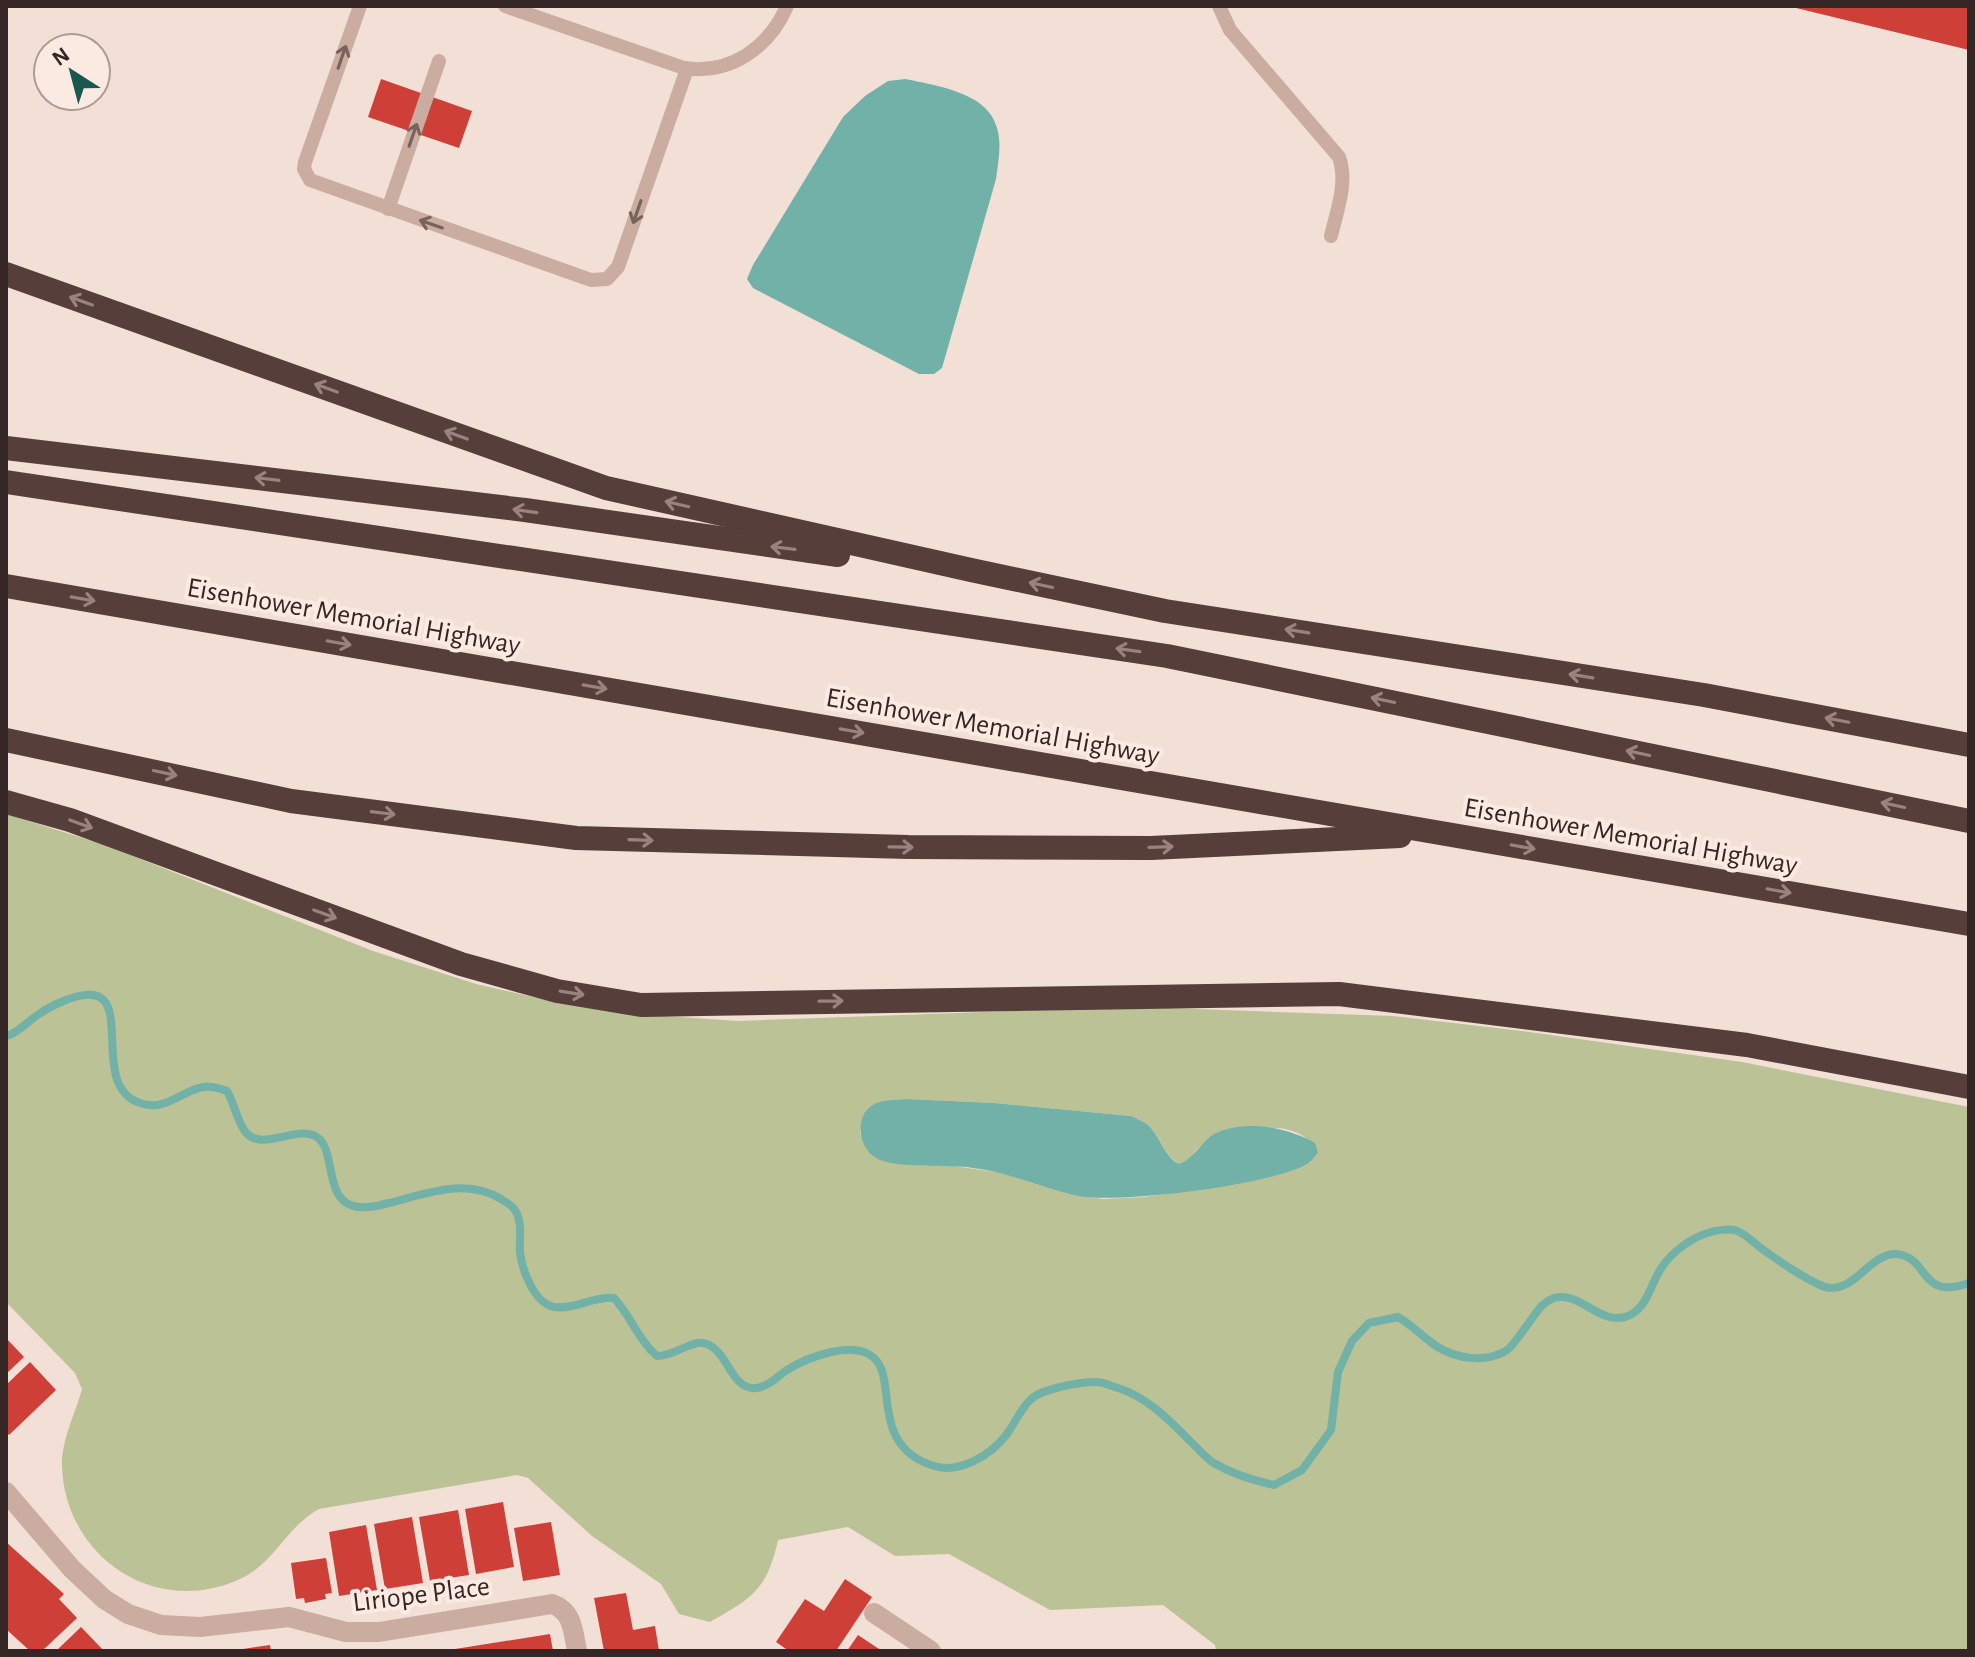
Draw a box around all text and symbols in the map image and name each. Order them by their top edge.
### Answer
north arrow [32,32,112,112]
text: N [48,43,73,70]
one-way arrow [336,46,350,70]
one-way arrow [407,123,422,148]
one-way arrow [629,199,644,224]
one-way arrow [419,215,444,230]
one-way arrow [69,292,94,307]
one-way arrow [314,380,339,394]
one-way arrow [444,426,469,441]
one-way arrow [254,472,281,487]
one-way arrow [664,496,690,511]
one-way arrow [513,503,538,518]
one-way arrow [771,540,796,555]
street label: Eisenhower Memorial Highway [185,574,523,660]
one-way arrow [1029,577,1054,592]
one-way arrow [70,592,95,607]
one-way arrow [1284,623,1310,638]
one-way arrow [326,636,351,651]
one-way arrow [1116,642,1141,657]
one-way arrow [1569,668,1594,683]
one-way arrow [582,681,608,696]
street label: Eisenhower Memorial Highway [824,684,1162,770]
one-way arrow [1371,692,1397,707]
one-way arrow [1825,712,1851,727]
one-way arrow [838,725,864,740]
one-way arrow [1626,745,1651,760]
one-way arrow [151,766,177,781]
street label: Eisenhower Memorial Highway [1462,794,1800,880]
one-way arrow [1880,797,1906,812]
one-way arrow [370,806,395,821]
one-way arrow [68,818,92,832]
one-way arrow [627,832,654,847]
one-way arrow [887,839,914,854]
one-way arrow [1147,839,1174,854]
one-way arrow [1510,841,1535,856]
one-way arrow [1766,884,1791,899]
one-way arrow [312,908,336,922]
one-way arrow [559,987,584,1002]
one-way arrow [817,993,844,1009]
street label: Liriope Place [351,1573,491,1617]

